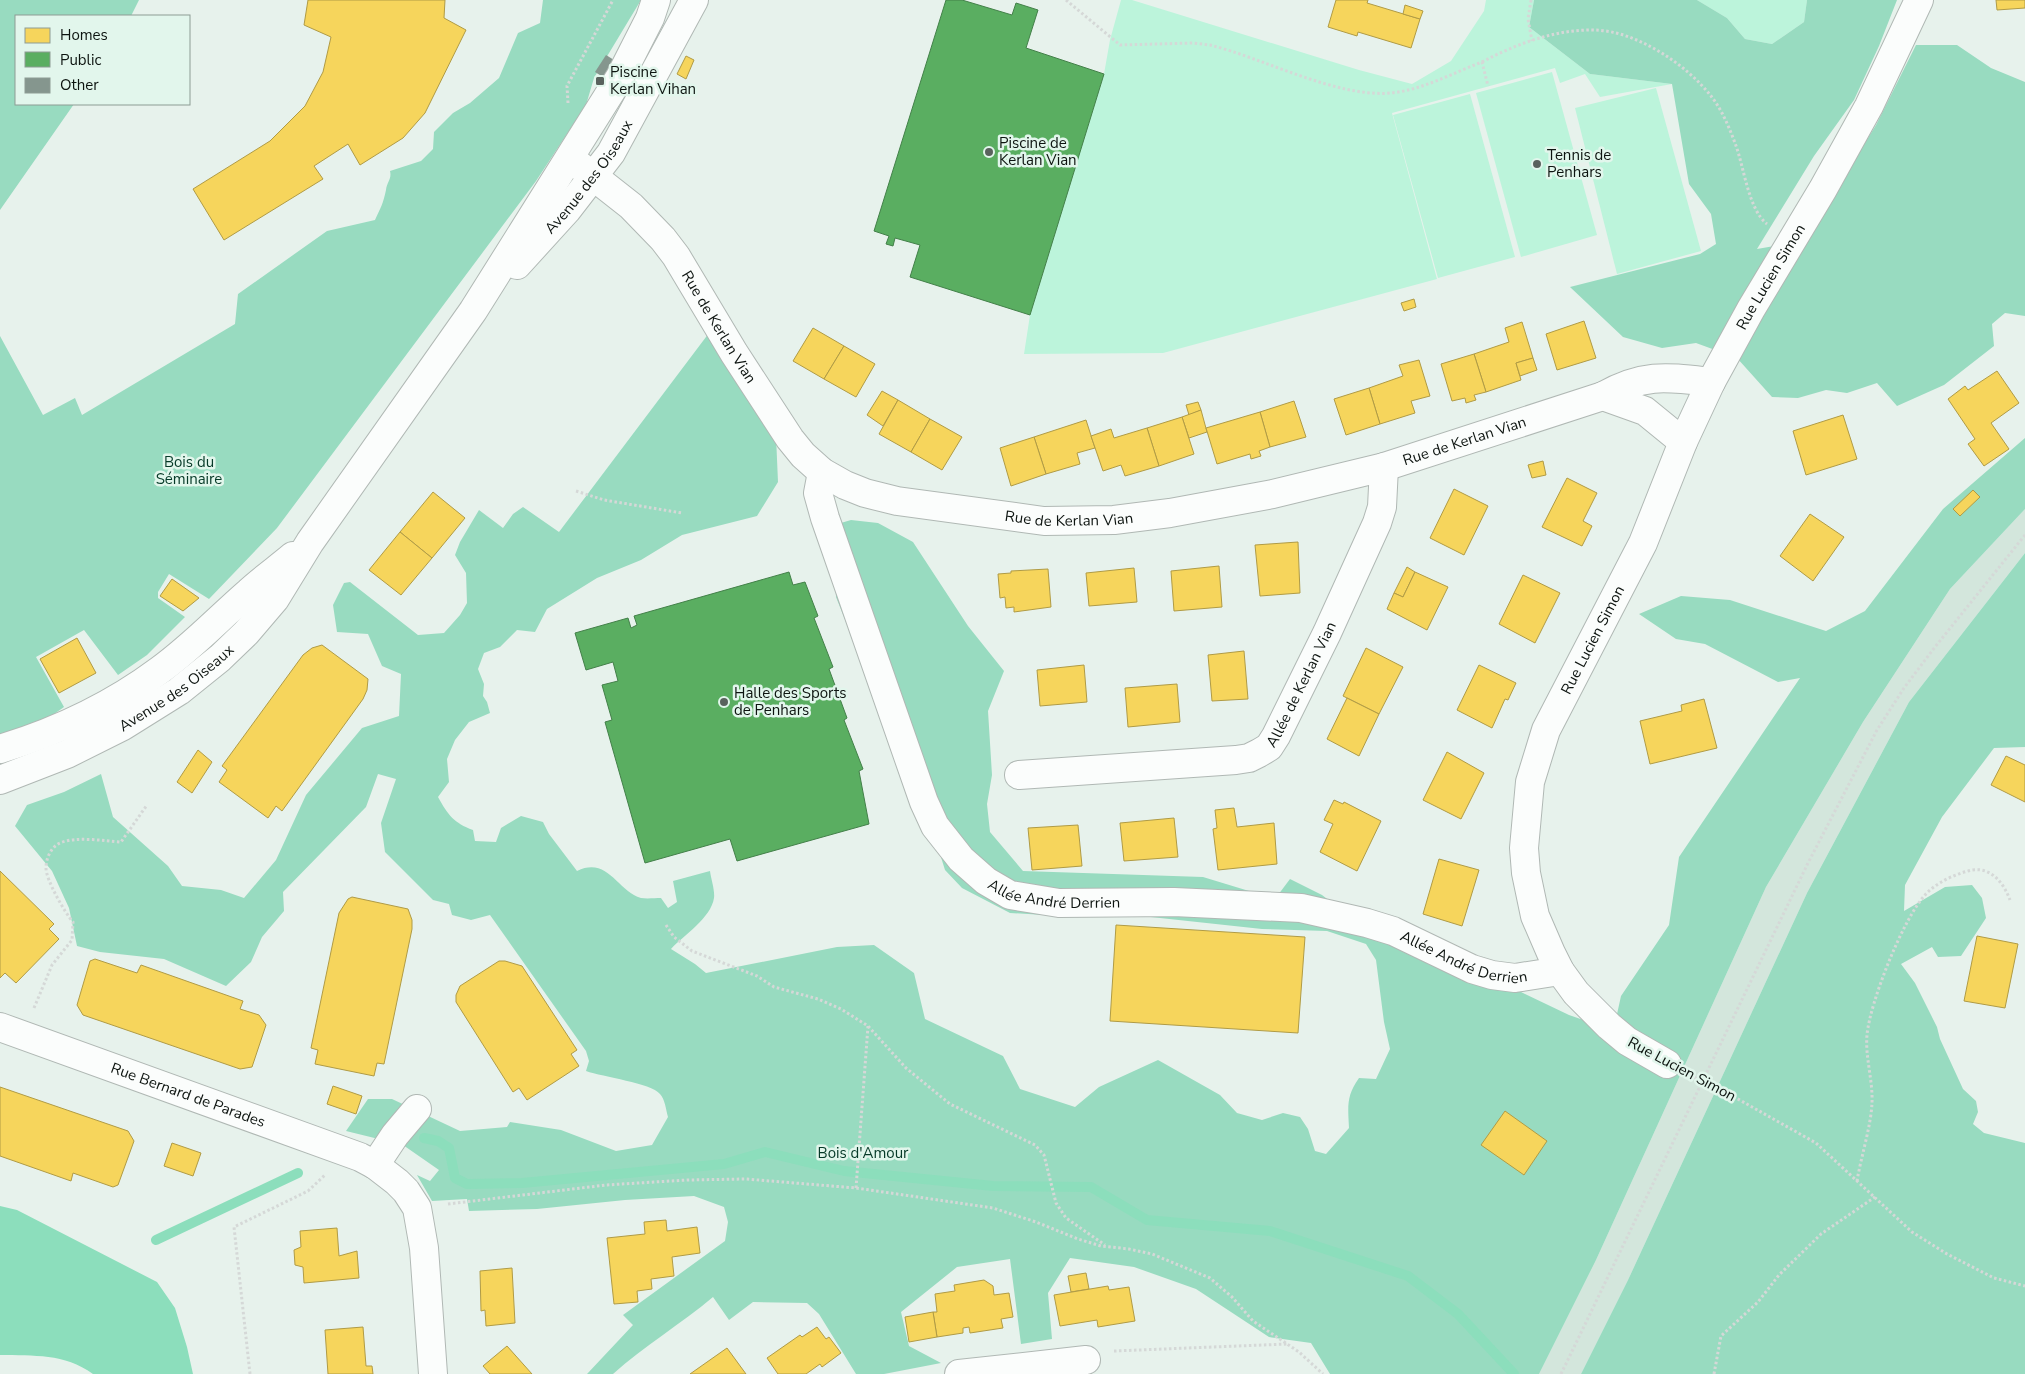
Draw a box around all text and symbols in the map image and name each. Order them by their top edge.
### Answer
legend [15,15,190,105]
text: Homes [60,25,108,45]
text: Public [60,50,101,70]
place label: Piscine Kerlan Vihan [610,62,696,99]
text: Other [60,75,99,95]
marker: Piscine Kerlan Vihan [594,75,606,87]
street label: Avenue des Oiseaux [540,116,637,238]
place label: Piscine de Kerlan Vian [999,133,1077,170]
place label: Tennis de Penhars [1547,145,1611,182]
marker: Piscine de Kerlan Vian [983,146,995,158]
marker: Tennis de Penhars [1531,158,1543,170]
street label: Rue Lucien Simon [1732,220,1810,333]
street label: Rue de Kerlan Vian [677,267,761,387]
street label: Rue de Kerlan Vian [1400,412,1529,470]
park label: Bois du Séminaire [156,452,222,489]
street label: Rue de Kerlan Vian [1004,506,1134,531]
street label: Rue Lucien Simon [1556,582,1629,698]
street label: Allée de Kerlan Vian [1261,618,1341,751]
street label: Avenue des Oiseaux [115,640,238,736]
place label: Halle des Sports de Penhars [734,683,846,720]
marker: Halle des Sports de Penhars [718,696,730,708]
street label: Allée André Derrien [984,874,1120,913]
street label: Allée André Derrien [1397,926,1529,988]
street label: Rue Lucien Simon [1624,1032,1740,1106]
street label: Rue Bernard de Parades [108,1058,268,1132]
park label: Bois d'Amour [818,1143,909,1163]

